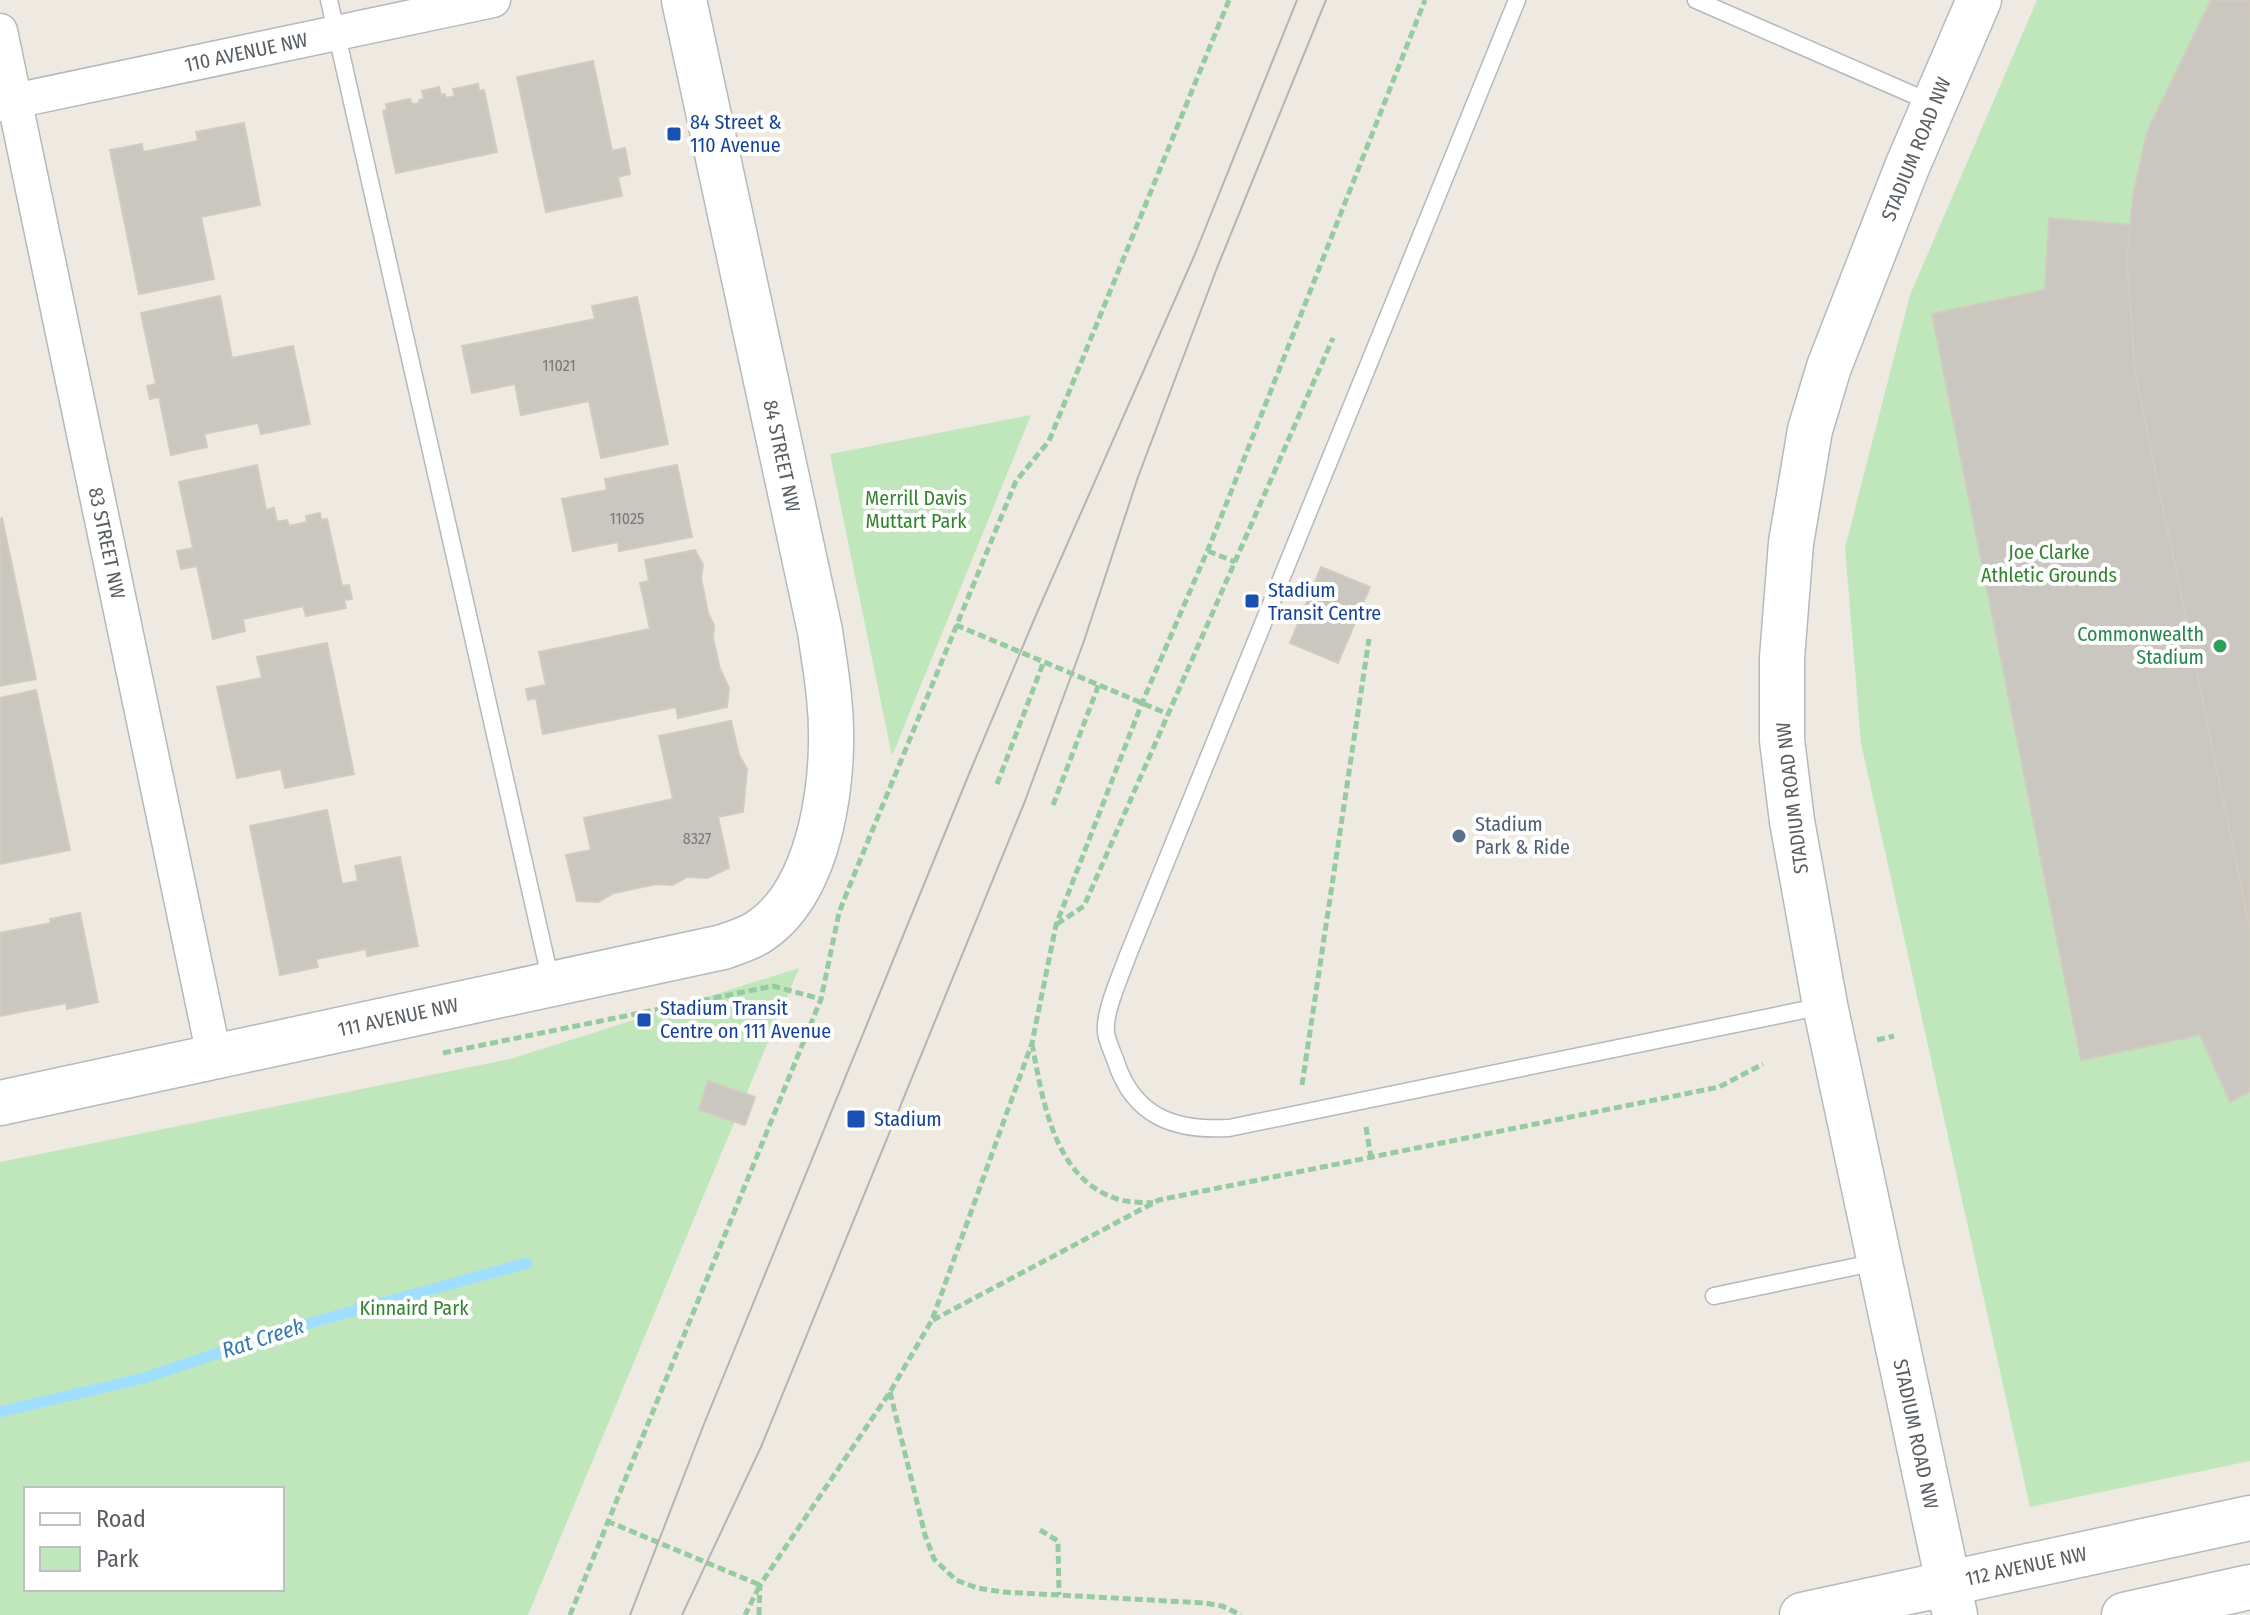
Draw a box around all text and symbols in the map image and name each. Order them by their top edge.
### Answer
street label: 110 AVENUE NW [182,27,310,77]
street label: STADIUM ROAD NW [1876,74,1956,224]
place label: 84 Street & 110 Avenue [690,110,782,157]
marker: 84 Street & 110 Avenue [665,125,683,143]
house number: 11021 [542,356,576,375]
street label: 84 STREET NW [758,398,806,514]
street label: 83 STREET NW [83,485,131,601]
park label: Merrill Davis Muttart Park [865,486,967,533]
house number: 11025 [610,509,644,528]
park label: Joe Clarke Athletic Grounds [1981,540,2117,587]
place label: Stadium Transit Centre [1268,578,1381,625]
marker: Stadium Transit Centre [1243,592,1261,610]
place label: Commonwealth Stadium [2077,622,2204,669]
marker: Commonwealth Stadium [2211,637,2229,655]
street label: STADIUM ROAD NW [1771,721,1813,875]
place label: Stadium Park & Ride [1475,812,1570,859]
marker: Stadium Park & Ride [1450,827,1468,845]
house number: 8327 [683,829,712,848]
street label: 111 AVENUE NW [336,993,460,1041]
place label: Stadium Transit Centre on 111 Avenue [660,996,831,1043]
marker: Stadium Transit Centre on 111 Avenue [635,1011,653,1029]
place label: Stadium [874,1107,942,1131]
marker: Stadium [845,1108,867,1130]
park label: Kinnaird Park [360,1296,469,1320]
water label: Rat Creek [219,1312,308,1364]
street label: STADIUM ROAD NW [1888,1357,1944,1511]
legend [24,1487,284,1591]
text: Road [96,1505,146,1533]
street label: 112 AVENUE NW [1963,1541,2089,1591]
text: Park [96,1545,139,1573]

